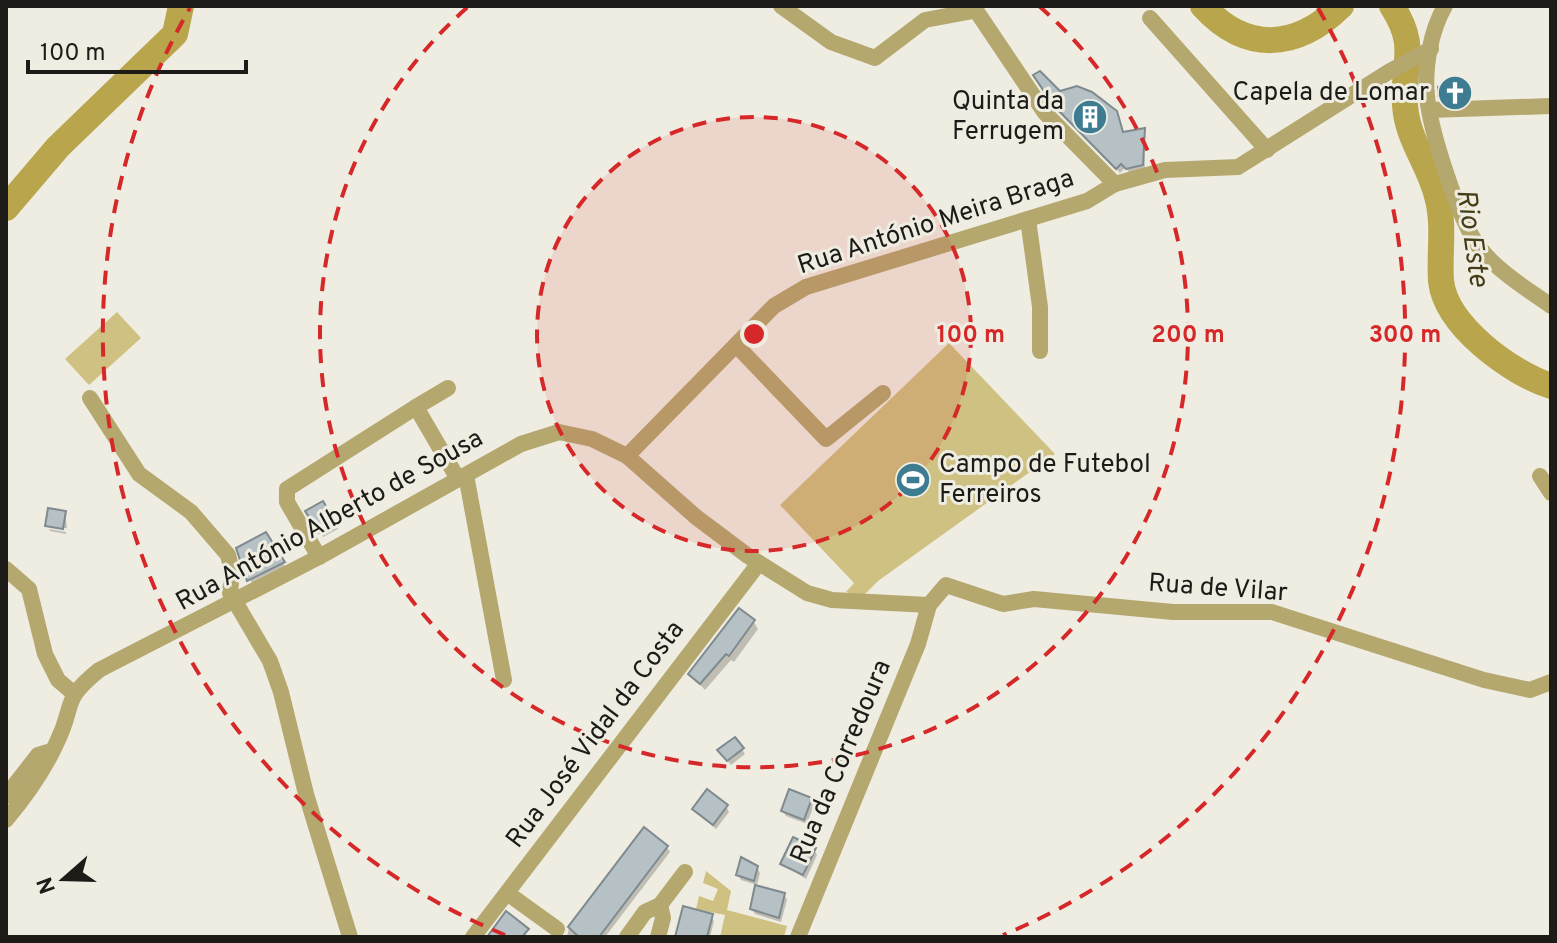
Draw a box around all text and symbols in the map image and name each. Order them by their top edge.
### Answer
scale bar [28,24,246,74]
text: 100 m [40,39,106,69]
church icon: Capela de Lomar [1436,74,1474,112]
place label: Capela de Lomar [1233,77,1429,110]
place label: Quinta da Ferrugem [952,86,1064,149]
building icon: Quinta da Ferrugem [1071,98,1109,136]
street label: Rua António Meira Braga [794,163,1078,283]
water label: Rio Este [1446,187,1496,290]
centre of rings [740,320,768,348]
text: 100 m [937,321,1005,351]
text: 200 m [1151,321,1225,351]
text: 300 m [1369,321,1441,351]
street label: Rua António Alberto de Sousa [171,423,489,619]
place label: Campo de Futebol Ferreiros [939,449,1151,512]
sports icon: Campo de Futebol Ferreiros [894,461,932,499]
street label: Rua de Vilar [1147,568,1289,610]
street label: Rua José Vidal da Costa [500,615,692,855]
street label: Rua da Corredoura [784,655,900,869]
north arrow [24,839,104,919]
text: N [32,873,63,897]

